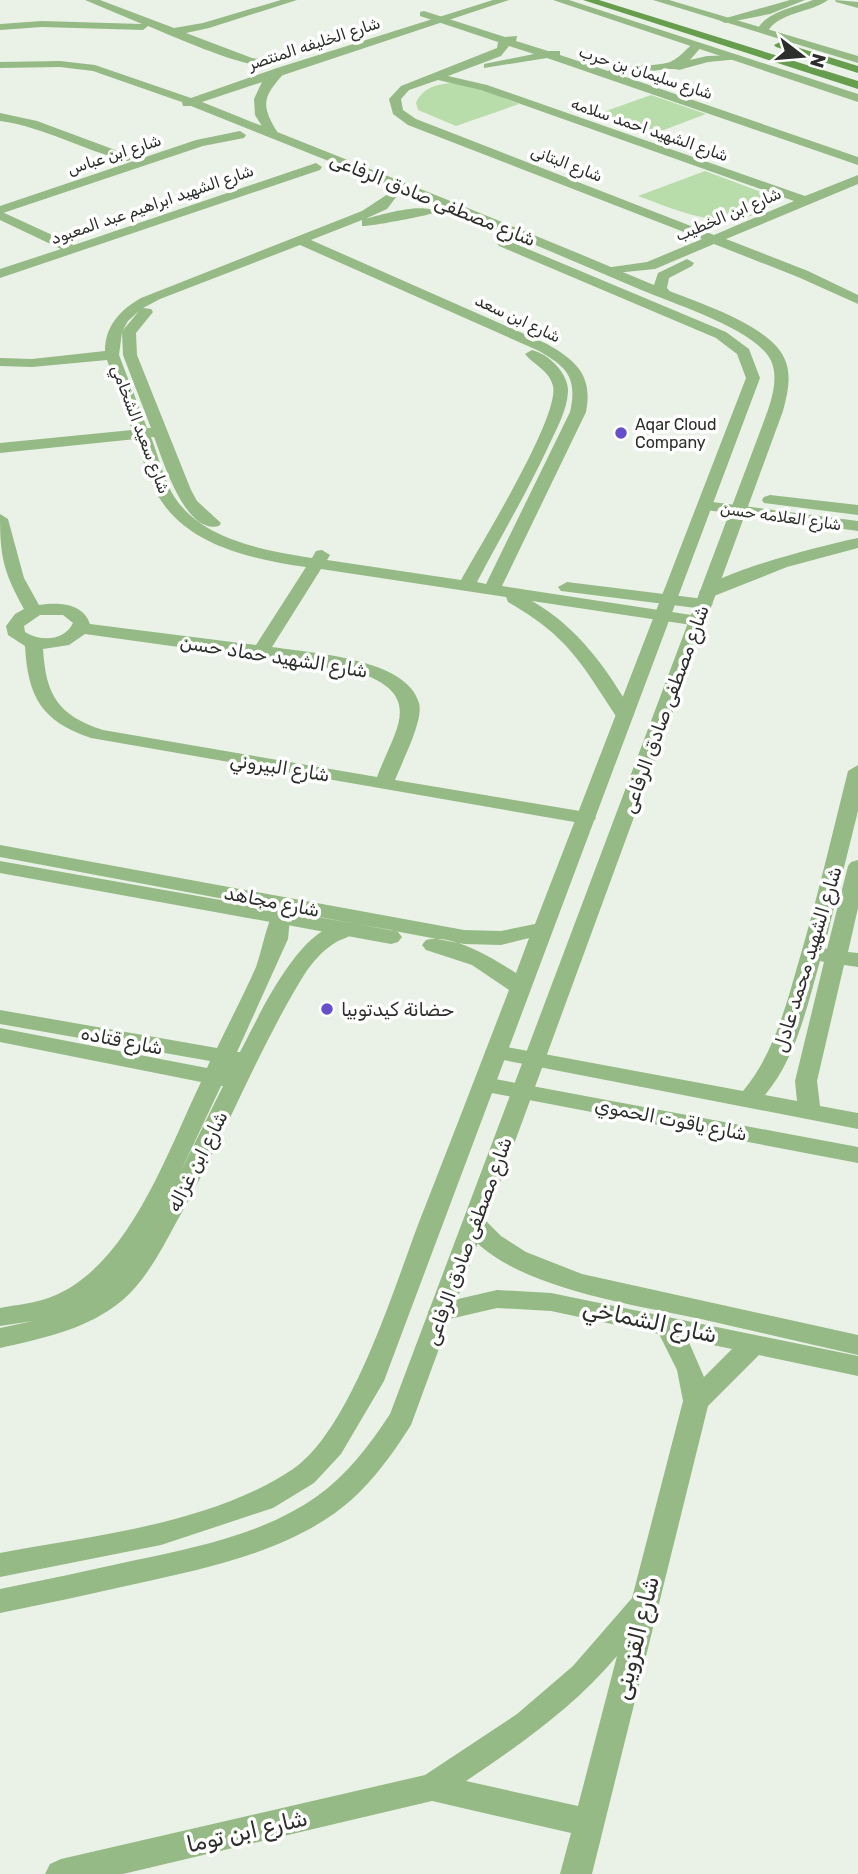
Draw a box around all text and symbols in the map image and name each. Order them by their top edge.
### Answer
street label: شارع الخليفه المنتصر [245,13,383,76]
north arrow [767,21,837,91]
street label: شارع سليمان بن حرب [576,42,715,105]
text: N [805,51,831,70]
street label: شارع الشهيد احمد سلامه [568,94,731,167]
street label: شارع ابن عباس [65,130,164,181]
street label: شارع البتانى [528,141,605,188]
street label: شارع مصطفى صادق الرفاعى [326,148,539,253]
street label: شارع الشهيد ابراهيم عبد المعبود [48,161,257,250]
street label: شارع ابن الخطيب [672,184,785,247]
street label: شارع ابن سعد [471,290,564,348]
street label: شارع سعيد الشخامي [104,362,174,497]
place label: Aqar Cloud Company [635,415,717,452]
marker: Aqar Cloud Company [613,425,629,441]
street label: شارع العلامه حسن [719,499,843,536]
street label: شارع مصطفى صادق الرفاعى [617,602,716,817]
street label: شارع الشهيد حماد حسن [178,630,369,685]
street label: شارع البيروني [228,748,331,790]
street label: شارع الشهيد محمد عادل [768,863,849,1055]
street label: شارع مجاهد [222,881,322,924]
place label: حضانة كيدتوبيا [341,998,454,1021]
marker: حضانة كيدتوبيا [319,1001,335,1017]
street label: شارع قتاده [79,1021,165,1062]
street label: شارع ياقوت الحموي [592,1093,749,1148]
street label: شارع ابن غزاله [162,1107,234,1216]
street label: شارع مصطفى صادق الرفاعى [420,1134,519,1349]
street label: شارع الشماخي [580,1293,720,1352]
street label: شارع القزوينى [607,1573,667,1703]
street label: شارع ابن توما [184,1804,311,1860]

